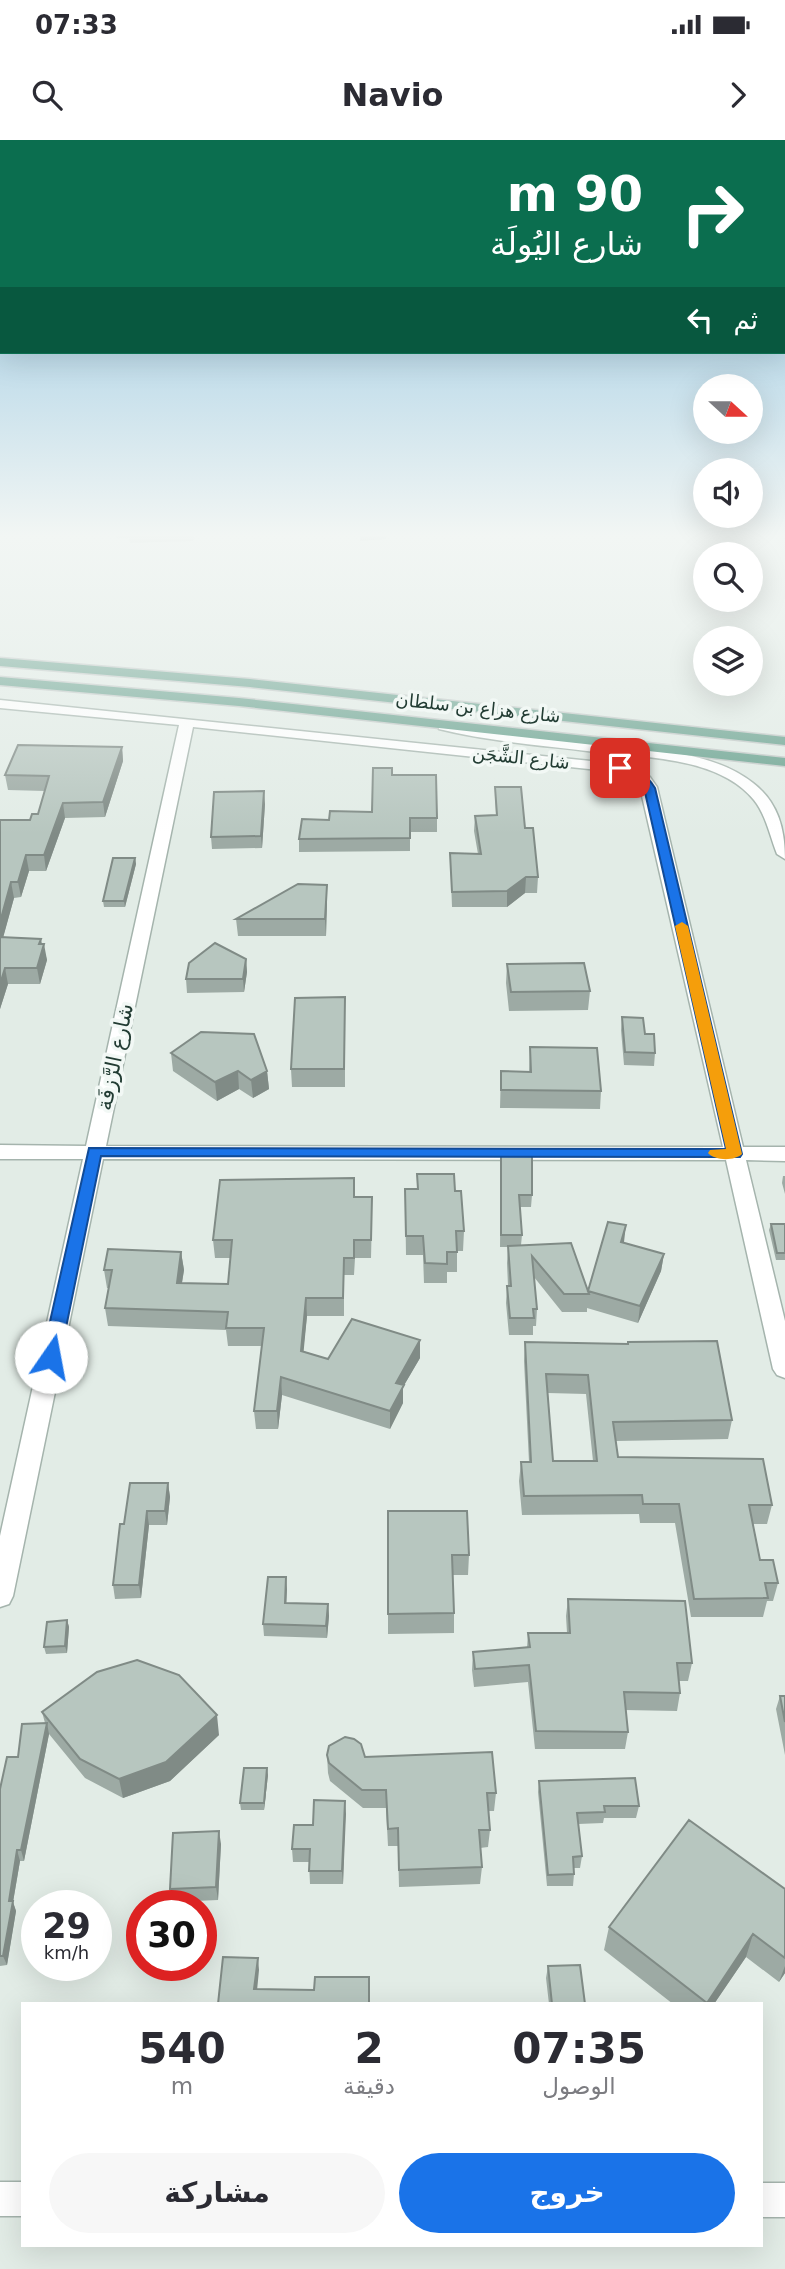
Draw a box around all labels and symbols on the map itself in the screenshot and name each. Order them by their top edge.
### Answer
north arrow [693,374,763,444]
street label: شارع هزاع بن سلطان [395,688,561,728]
pin [590,738,650,798]
street label: شارع الشَّجَن [471,740,571,774]
street label: شارع الرَّزفَة [92,1001,138,1113]
position arrow [14,1320,88,1394]
speed limit sign: 30 [126,1890,217,1981]

